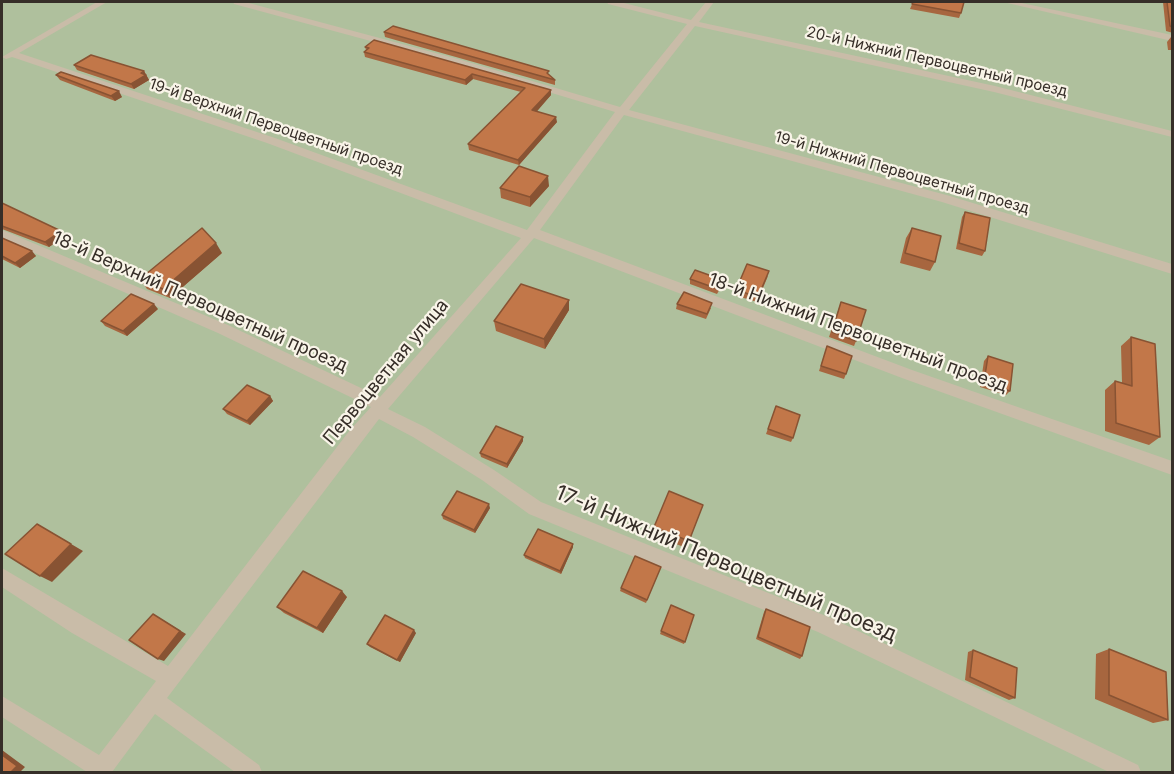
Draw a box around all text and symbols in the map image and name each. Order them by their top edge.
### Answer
street label: 20-й Нижний Первоцветный проезд [805,23,1069,101]
street label: 19-й Верхний Первоцветный проезд [147,75,405,179]
street label: 19-й Нижний Первоцветный проезд [773,128,1031,218]
street label: 18-й Верхний Первоцветный проезд [49,227,351,377]
street label: 18-й Нижний Первоцветный проезд [706,269,1010,397]
street label: Первоцветная улица [319,295,453,449]
street label: 17-й Нижний Первоцветный проезд [552,480,900,648]

